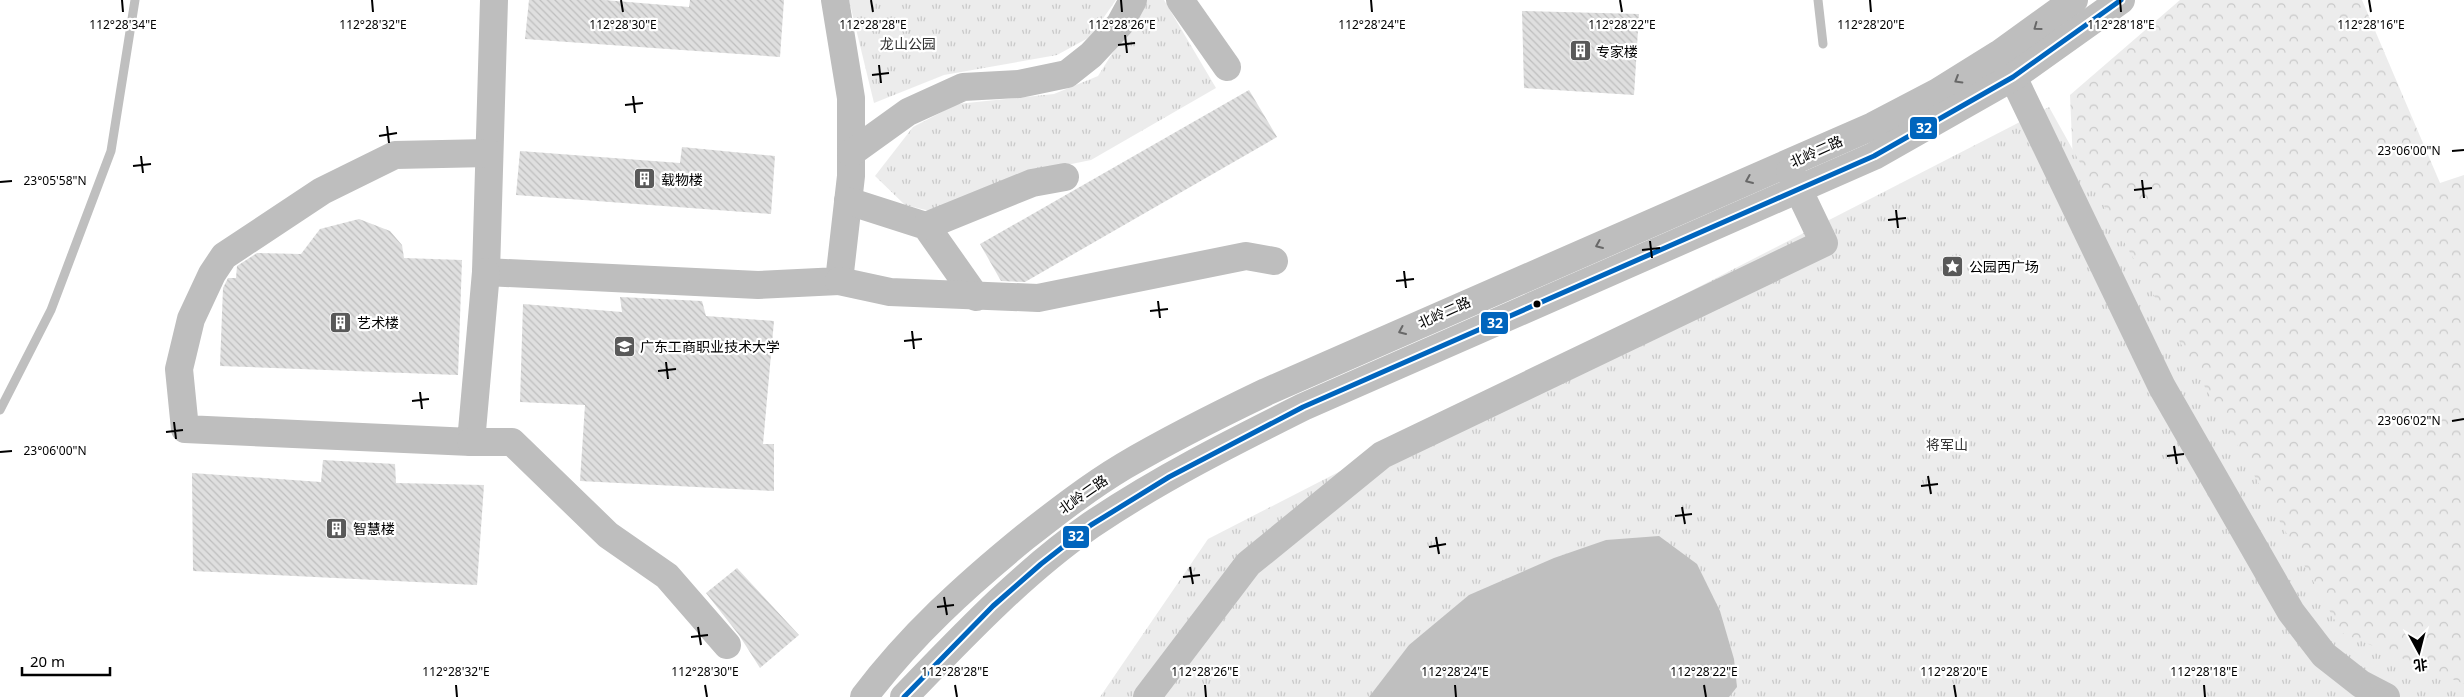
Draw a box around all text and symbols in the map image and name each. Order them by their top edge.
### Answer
text: 112°28'34"E [89,16,157,33]
text: 112°28'32"E [339,16,407,33]
text: 112°28'30"E [589,16,657,33]
text: 112°28'28"E [839,16,907,33]
text: 112°28'26"E [1088,16,1156,33]
text: 112°28'24"E [1338,16,1406,33]
text: 112°28'22"E [1588,16,1656,33]
text: 112°28'20"E [1837,16,1905,33]
text: 112°28'18"E [2087,16,2155,33]
text: 112°28'16"E [2337,16,2405,33]
one-way arrow [2034,22,2043,30]
park label: 龙山公园 [880,34,936,53]
building icon: 专家楼 [1568,39,1592,63]
place label: 专家楼 [1596,42,1638,61]
one-way arrow [1954,73,1963,83]
line badge: 32 [1909,116,1938,140]
text: 32 [1916,118,1932,137]
street label: 北岭二路 [1787,131,1845,171]
text: 23°06'00"N [2377,142,2441,159]
building icon: 载物楼 [633,167,657,191]
place label: 载物楼 [661,170,703,189]
text: 23°05'58"N [23,172,87,189]
one-way arrow [1745,175,1753,185]
one-way arrow [1595,239,1604,250]
place icon: 公园西广场 [1941,254,1965,278]
place label: 公园西广场 [1969,257,2039,276]
street label: 北岭二路 [1415,292,1473,332]
unlabelled marker [1532,299,1542,309]
building icon: 艺术楼 [329,310,353,334]
line badge: 32 [1480,311,1509,335]
place label: 艺术楼 [357,313,399,332]
text: 32 [1487,313,1503,332]
one-way arrow [1398,324,1407,335]
school or university icon: 广东工商职业技术大学 [612,334,636,358]
place label: 广东工商职业技术大学 [640,337,780,356]
text: 23°06'02"N [2377,412,2441,429]
park label: 将军山 [1926,435,1968,454]
text: 23°06'00"N [23,442,87,459]
street label: 北岭二路 [1055,470,1111,518]
building icon: 智慧楼 [325,516,349,540]
place label: 智慧楼 [353,519,395,538]
line badge: 32 [1062,525,1090,549]
text: 32 [1068,526,1084,545]
north arrow [2394,627,2444,677]
scale bar [22,644,110,676]
text: 20 m [30,651,65,671]
text: 北 [2413,655,2429,676]
text: 112°28'32"E [422,663,490,680]
text: 112°28'30"E [671,663,739,680]
text: 112°28'28"E [921,663,989,680]
text: 112°28'26"E [1171,663,1239,680]
text: 112°28'24"E [1421,663,1489,680]
text: 112°28'22"E [1670,663,1738,680]
text: 112°28'20"E [1920,663,1988,680]
text: 112°28'18"E [2170,663,2238,680]

